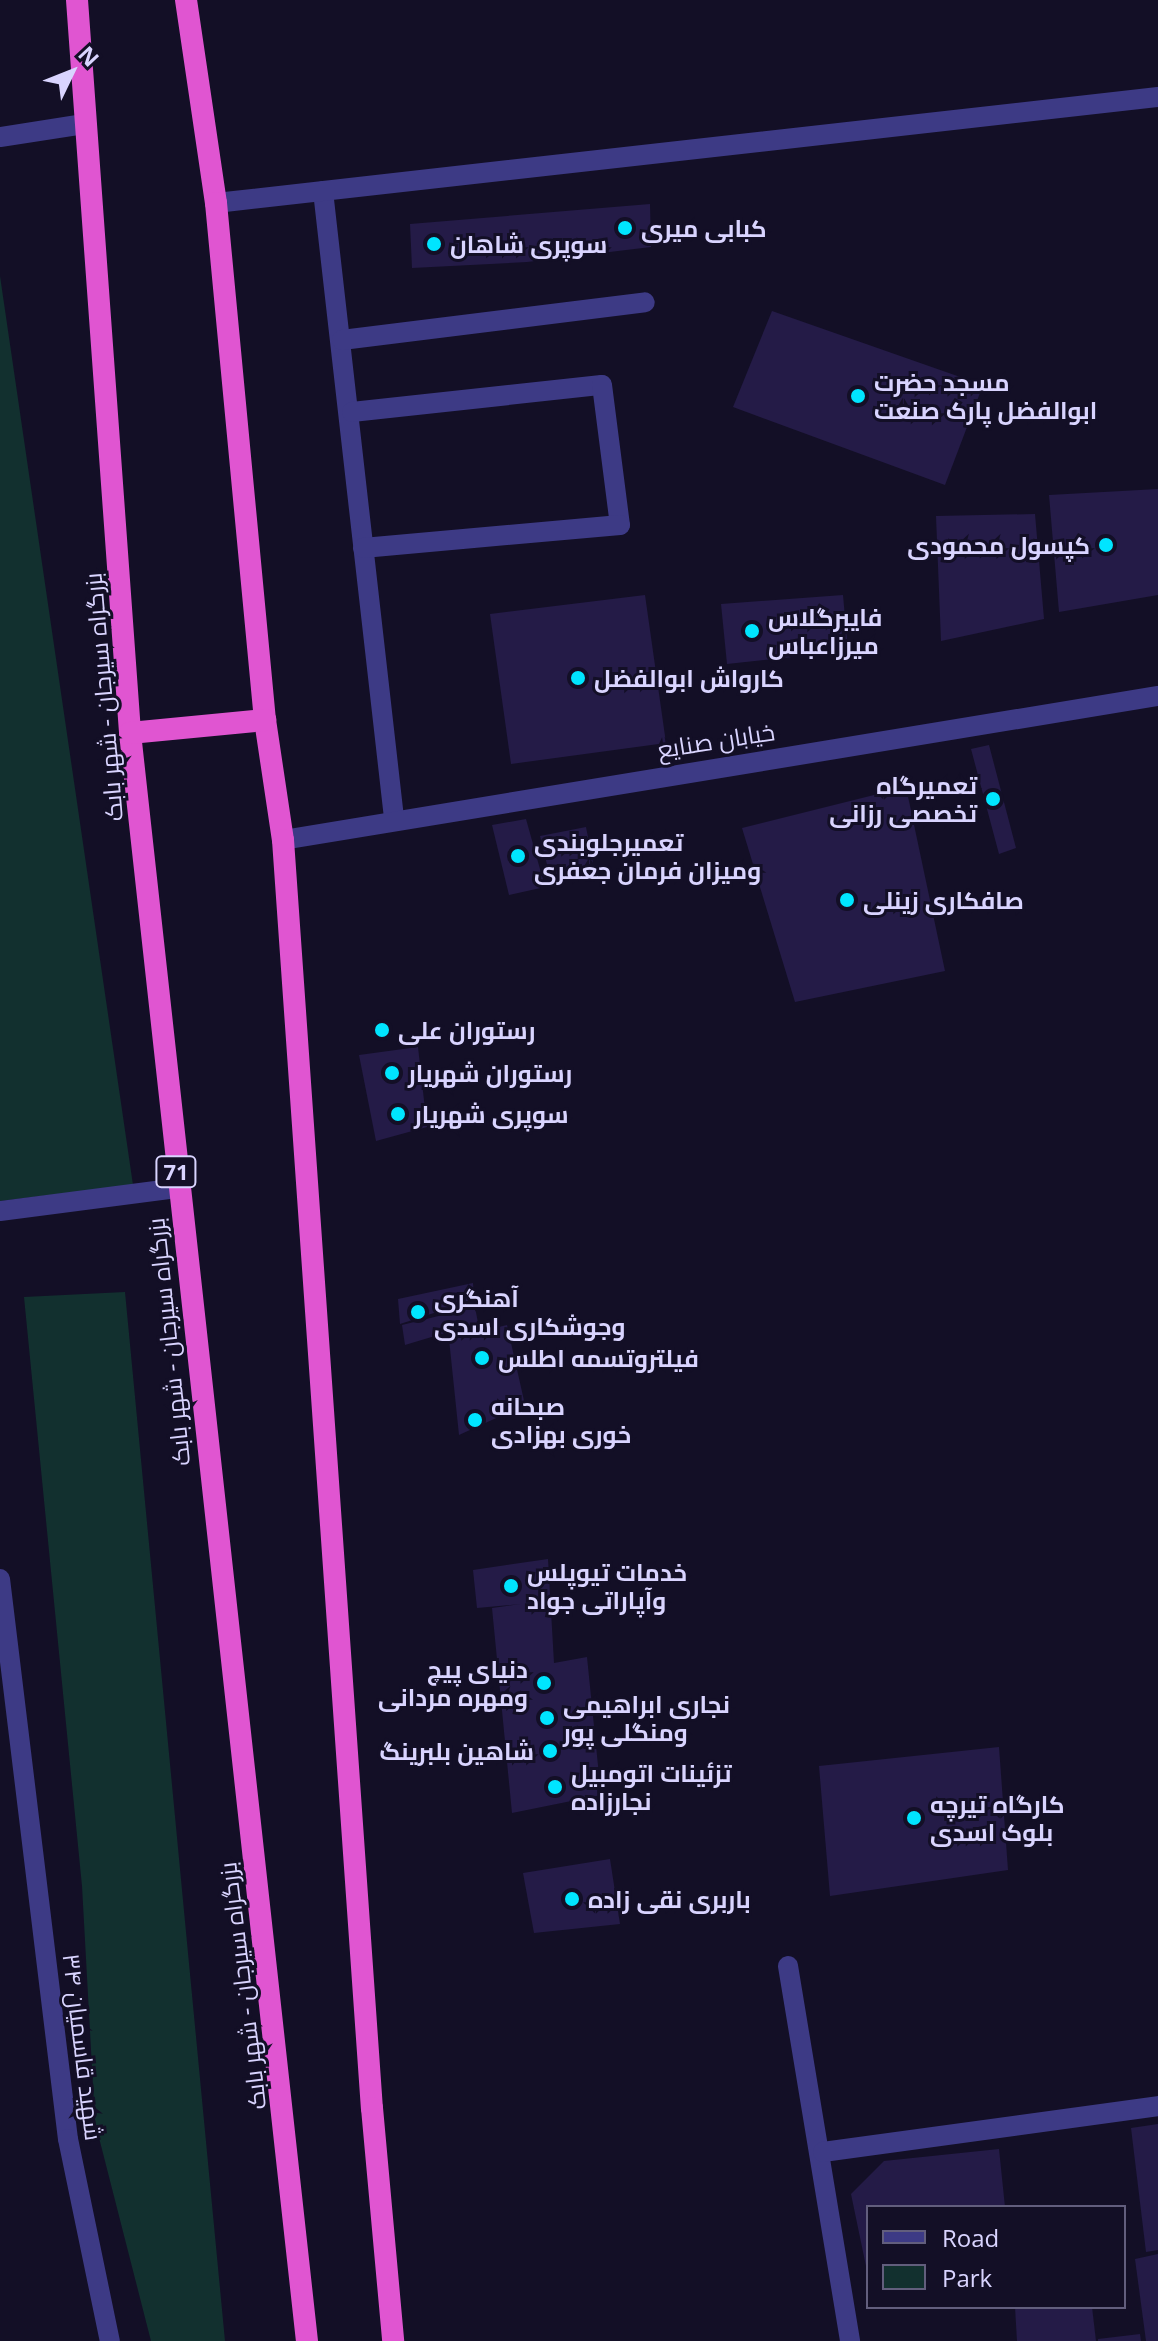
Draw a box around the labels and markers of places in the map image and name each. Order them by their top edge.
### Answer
place label: کبابی میری [641,214,767,242]
marker: کبابی میری [616,219,634,237]
place label: سوپری شاهان [450,230,607,258]
marker: سوپری شاهان [425,235,443,253]
place label: مسجد حضرت ابوالفضل پارک صنعت [874,368,1097,424]
marker: مسجد حضرت ابوالفضل پارک صنعت [849,387,867,405]
place label: کپسول محمودی [907,531,1090,559]
marker: کپسول محمودی [1097,536,1115,554]
place label: فایبرگلاس میرزاعباس [768,603,882,659]
marker: فایبرگلاس میرزاعباس [743,622,761,640]
place label: کارواش ابوالفضل [594,664,784,692]
marker: کارواش ابوالفضل [569,669,587,687]
place label: تعمیرگاه تخصصی رزانی [829,771,977,827]
marker: تعمیرگاه تخصصی رزانی [984,790,1002,808]
place label: تعمیرجلوبندی ومیزان فرمان جعفری [534,828,761,884]
marker: تعمیرجلوبندی ومیزان فرمان جعفری [509,847,527,865]
place label: صافکاری زینلی [863,886,1024,914]
marker: صافکاری زینلی [838,891,856,909]
place label: رستوران علی [398,1016,535,1044]
marker: رستوران علی [373,1021,391,1039]
place label: رستوران شهریار [408,1059,572,1087]
marker: رستوران شهریار [383,1064,401,1082]
place label: سوپری شهریار [414,1100,569,1128]
marker: سوپری شهریار [389,1105,407,1123]
place label: آهنگری وجوشکاری اسدی [434,1284,625,1340]
marker: آهنگری وجوشکاری اسدی [409,1303,427,1321]
place label: فیلتروتسمه اطلس [498,1344,699,1372]
marker: فیلتروتسمه اطلس [473,1349,491,1367]
place label: صبحانه خوری بهزادی [491,1392,631,1448]
marker: صبحانه خوری بهزادی [466,1411,484,1429]
place label: خدمات تیوپلس وآپاراتی جواد [527,1558,687,1614]
marker: خدمات تیوپلس وآپاراتی جواد [502,1577,520,1595]
place label: دنیای پیچ ومهره مردانی [378,1655,528,1711]
marker: دنیای پیچ ومهره مردانی [535,1674,553,1692]
place label: نجاری ابراهیمی ومنگلی پور [563,1690,730,1746]
marker: نجاری ابراهیمی ومنگلی پور [538,1709,556,1727]
place label: شاهین بلبرینگ [379,1737,534,1765]
marker: شاهین بلبرینگ [541,1742,559,1760]
place label: تزئینات اتومبیل نجارزاده [571,1759,732,1815]
marker: تزئینات اتومبیل نجارزاده [546,1778,564,1796]
place label: کارگاه تیرچه بلوک اسدی [930,1790,1065,1846]
marker: کارگاه تیرچه بلوک اسدی [905,1809,923,1827]
place label: باربری نقی زاده [588,1885,751,1913]
marker: باربری نقی زاده [563,1890,581,1908]

